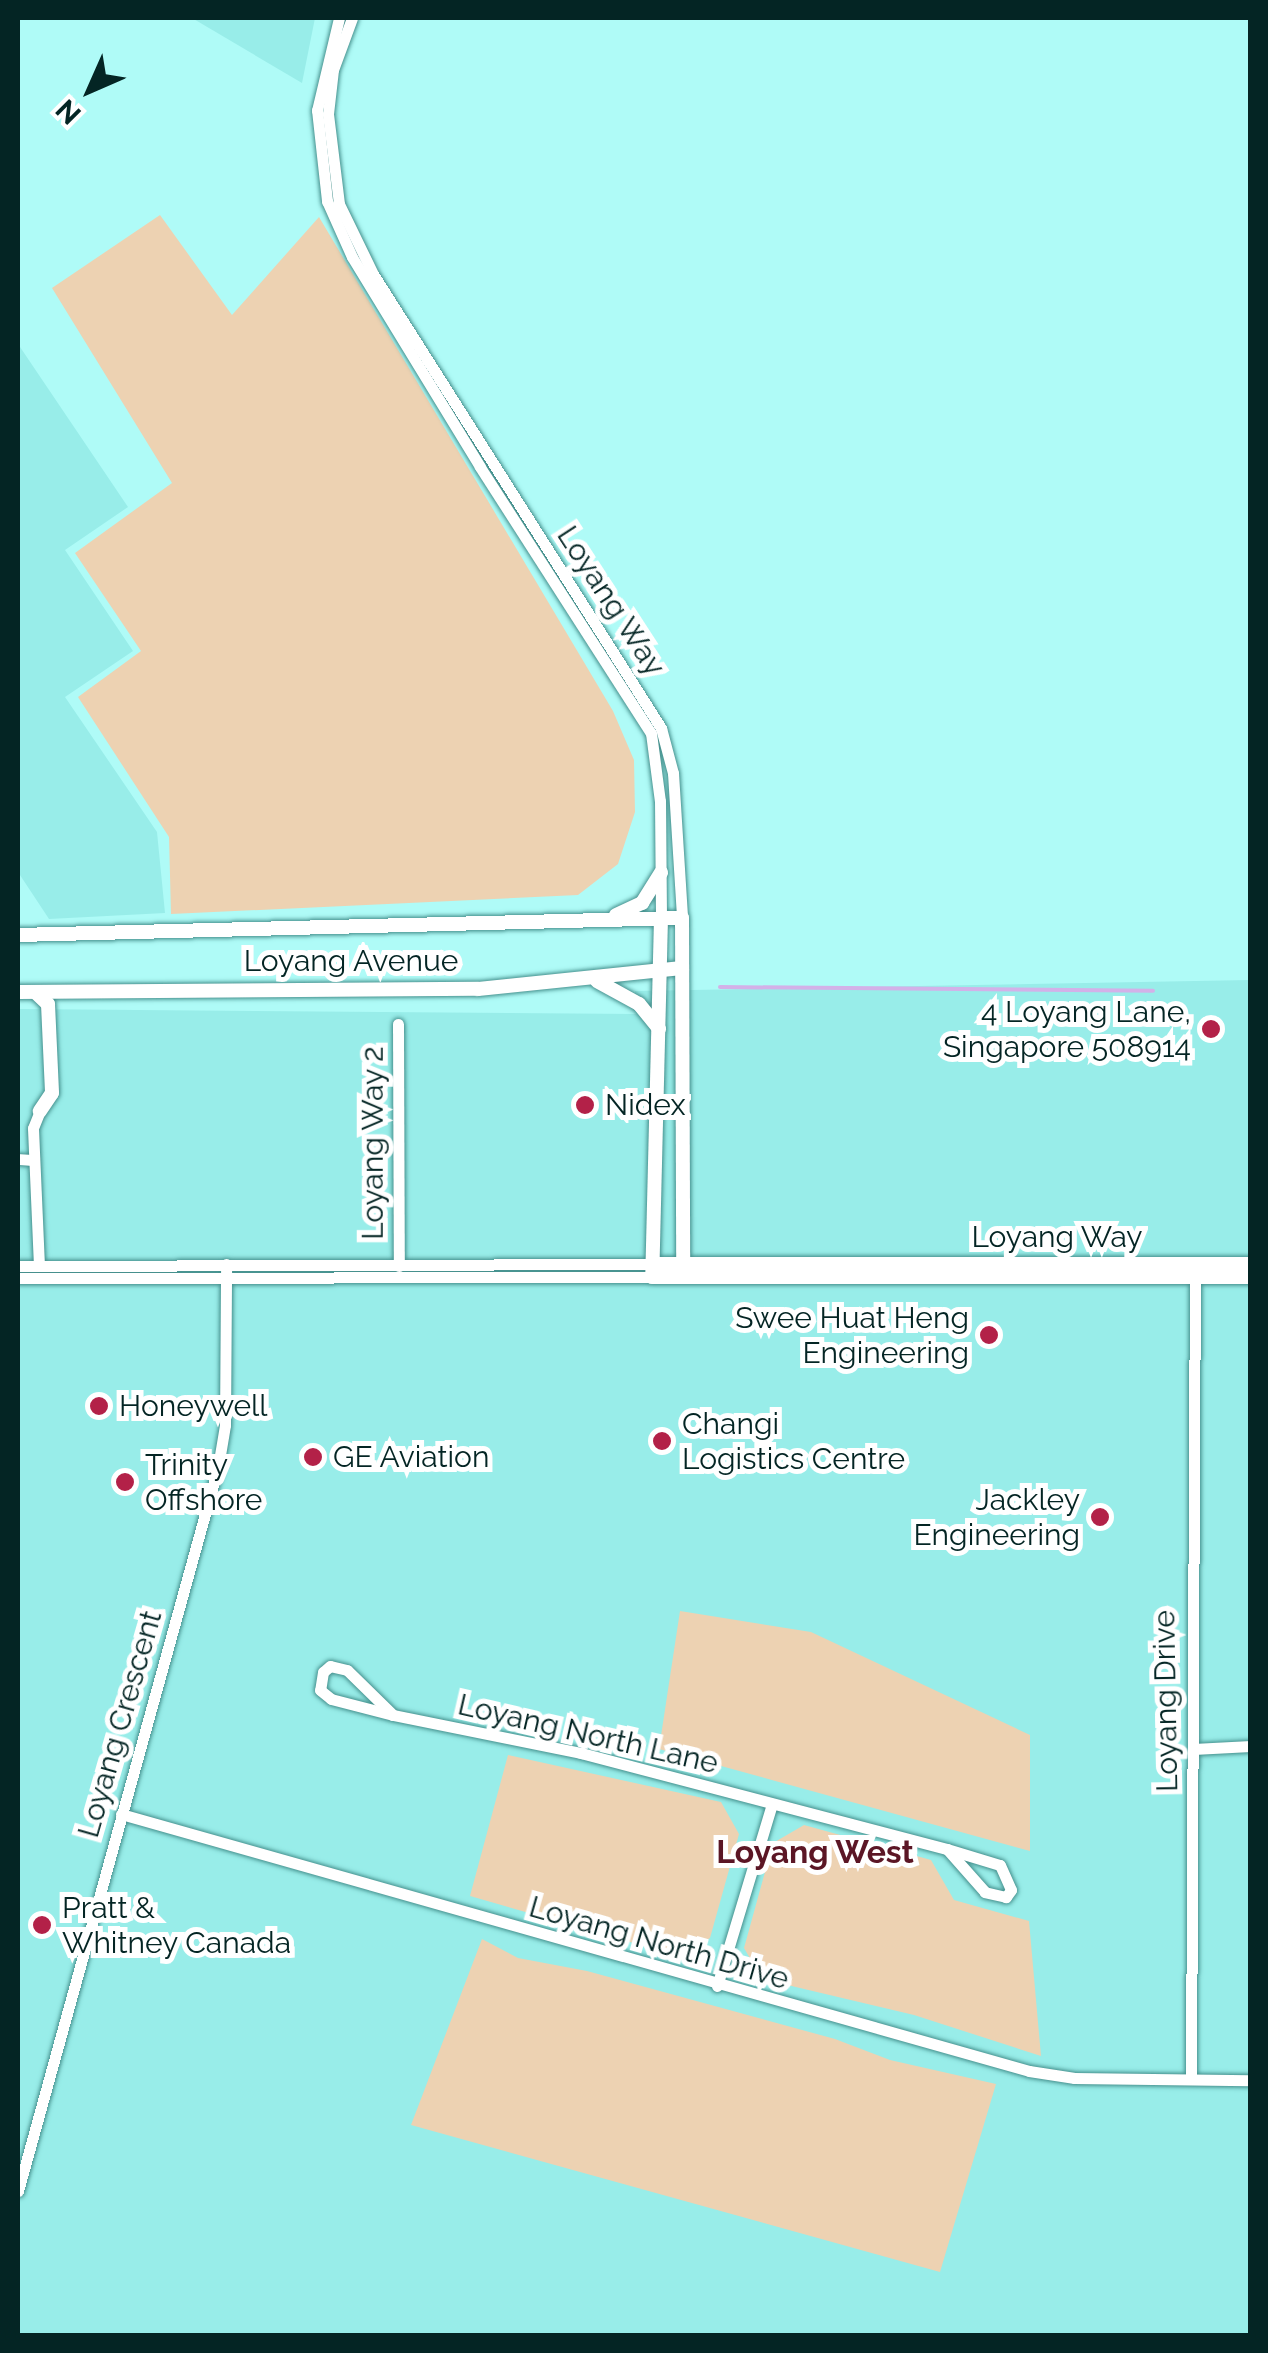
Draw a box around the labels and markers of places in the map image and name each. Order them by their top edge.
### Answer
place label: 4 Loyang Lane, Singapore 508914 [943,994,1191,1064]
marker: 4 Loyang Lane, Singapore 508914 [1200,1018,1222,1040]
place label: Nidex [605,1087,685,1123]
marker: Nidex [574,1094,596,1116]
place label: Swee Huat Heng Engineering [735,1300,969,1370]
marker: Swee Huat Heng Engineering [978,1324,1000,1346]
place label: Honeywell [119,1388,267,1424]
marker: Honeywell [88,1395,110,1417]
place label: Changi Logistics Centre [682,1406,905,1476]
marker: Changi Logistics Centre [651,1430,673,1452]
place label: GE Aviation [333,1439,490,1475]
marker: GE Aviation [302,1446,324,1468]
place label: Trinity Offshore [145,1447,262,1518]
marker: Trinity Offshore [114,1471,136,1493]
place label: Jackley Engineering [914,1482,1080,1552]
marker: Jackley Engineering [1089,1506,1111,1528]
place label: Pratt & Whitney Canada [62,1890,292,1960]
marker: Pratt & Whitney Canada [31,1914,53,1936]

